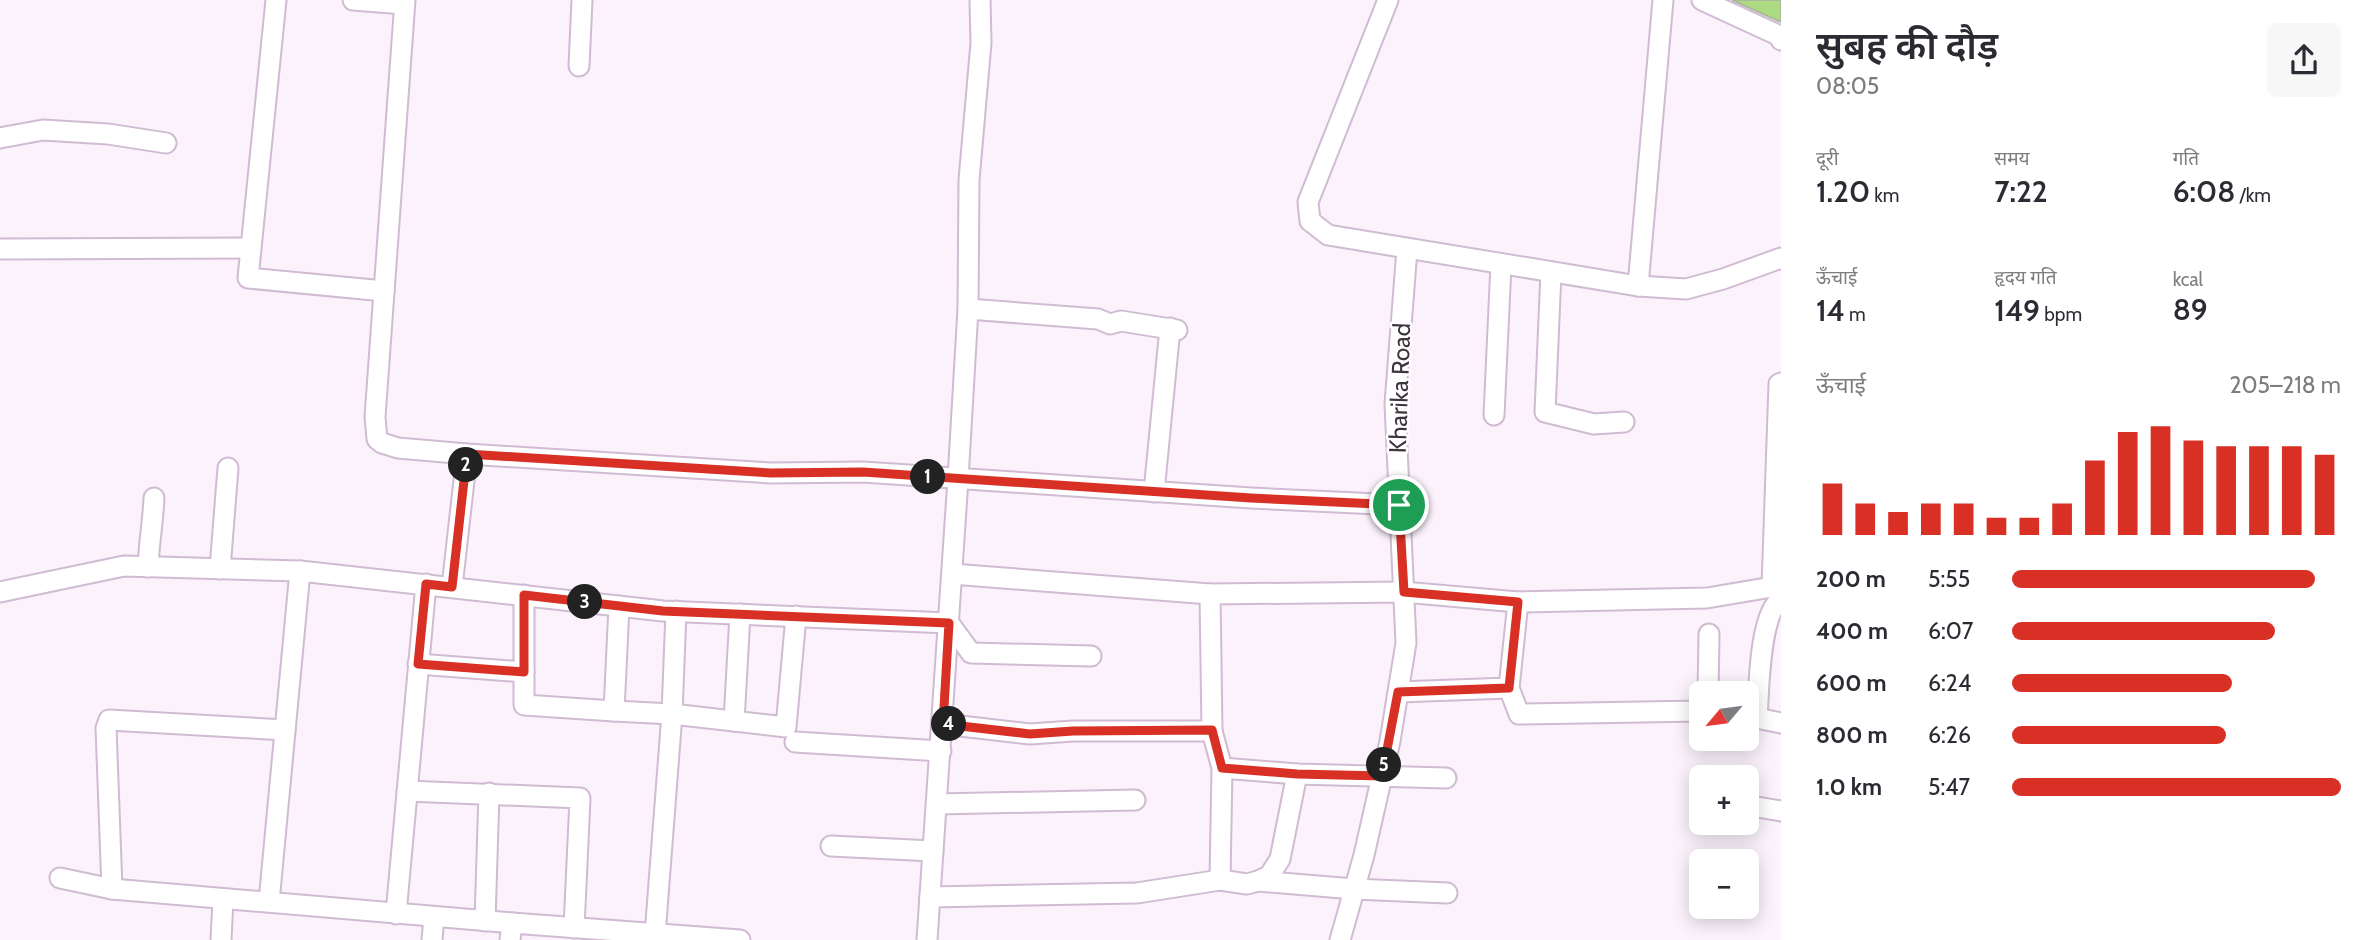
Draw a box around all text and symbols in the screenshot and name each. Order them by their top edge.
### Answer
text: सुबह की दौड़ [1816,22,1998,69]
button: share [2267,23,2341,97]
text: 08:05 [1816,72,1879,100]
text: दूरी [1816,147,1839,170]
text: समय [1994,147,2030,170]
text: गति [2173,147,2199,170]
text: 1.20 [1816,173,1870,210]
text: 7:22 [1994,173,2048,210]
text: 6:08 [2173,173,2235,210]
text: km [1870,184,1899,207]
text: /km [2235,184,2271,207]
text: ऊँचाई [1816,266,1857,289]
text: हृदय गति [1994,266,2057,289]
text: kcal [2173,268,2203,291]
text: 89 [2173,291,2208,328]
text: 14 [1816,292,1845,329]
text: 149 [1994,292,2040,329]
text: m [1845,303,1866,326]
text: bpm [2040,303,2082,326]
street label: Kharika Road [1383,322,1416,454]
text: ऊँचाई [1816,371,1866,399]
text: 205–218 m [2229,371,2341,399]
pin: 2 [448,448,484,482]
text: 2 [460,453,471,476]
pin: 1 [911,460,946,494]
text: 1 [924,465,931,488]
pin [1369,475,1429,535]
icon: arrive [1380,486,1418,524]
text: 200 m [1816,565,1886,593]
text: 5:55 [1928,565,1970,593]
pin: 3 [568,584,602,620]
text: 3 [579,590,590,613]
text: 400 m [1816,617,1888,645]
text: 6:07 [1928,617,1973,645]
text: 600 m [1816,669,1887,697]
text: 6:24 [1928,669,1971,697]
north arrow [1689,681,1759,751]
map controls [1689,681,1759,919]
pin: 4 [932,706,967,742]
text: 4 [943,712,954,735]
text: 800 m [1816,721,1888,749]
text: 6:26 [1928,721,1971,749]
pin: 5 [1366,748,1402,782]
text: 5 [1378,753,1389,776]
button: + [1689,765,1759,835]
text: 1.0 km [1816,773,1882,801]
text: 5:47 [1928,773,1970,801]
button: − [1689,849,1759,919]

